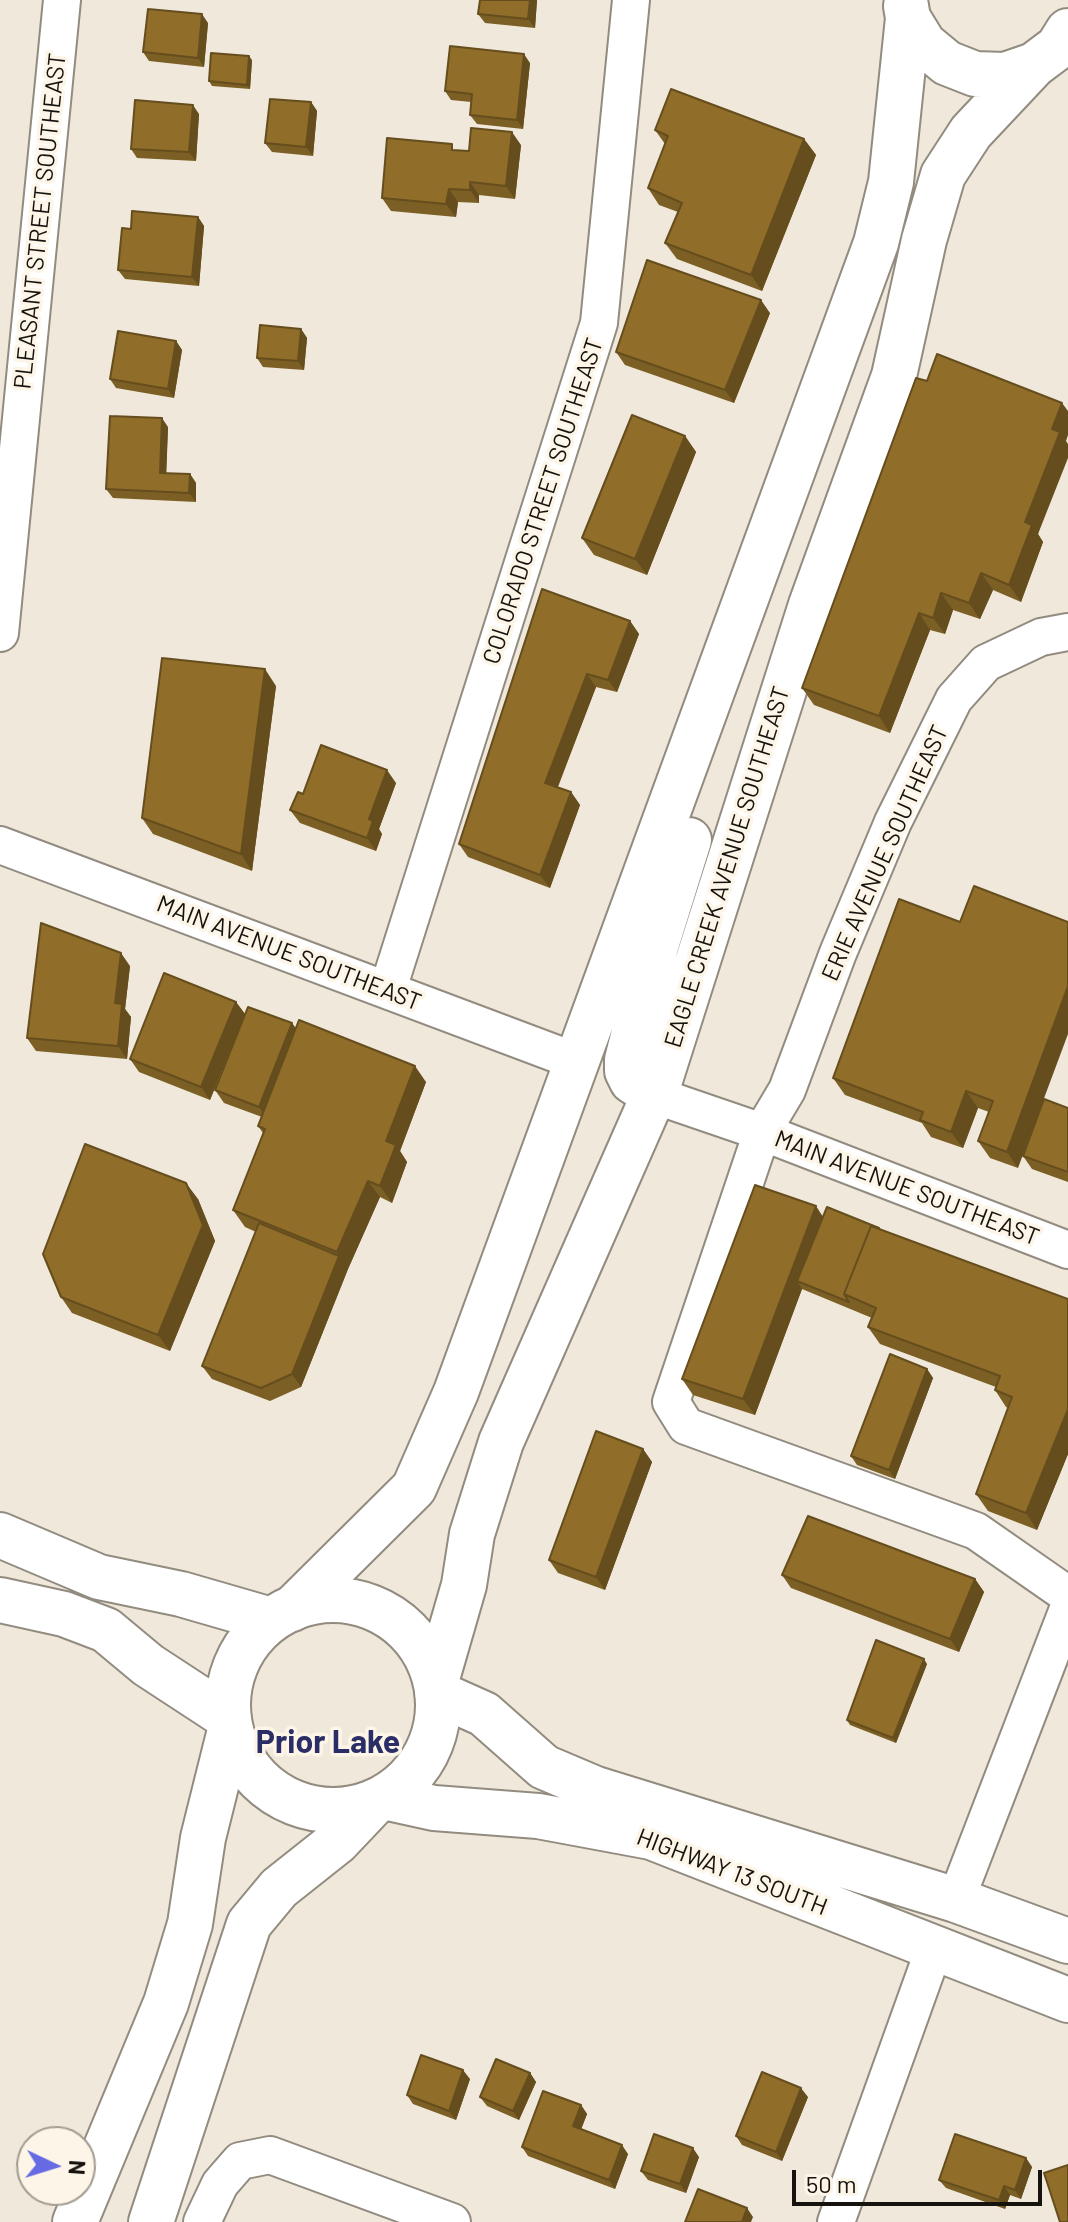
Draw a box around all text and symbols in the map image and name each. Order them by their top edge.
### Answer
street label: PLEASANT STREET SOUTHEAST [8,51,72,391]
street label: COLORADO STREET SOUTHEAST [477,334,609,668]
street label: EAGLE CREEK AVENUE SOUTHEAST [658,683,796,1051]
street label: ERIE AVENUE SOUTHEAST [816,721,954,985]
street label: MAIN AVENUE SOUTHEAST [153,889,425,1017]
street label: MAIN AVENUE SOUTHEAST [771,1124,1043,1252]
district label: Prior Lake [256,1723,400,1761]
street label: HIGHWAY 13 SOUTH [633,1822,831,1922]
north arrow [16,2126,96,2206]
scale bar [796,2154,1046,2204]
text: N [64,2159,91,2176]
text: 50 m [806,2169,857,2198]

